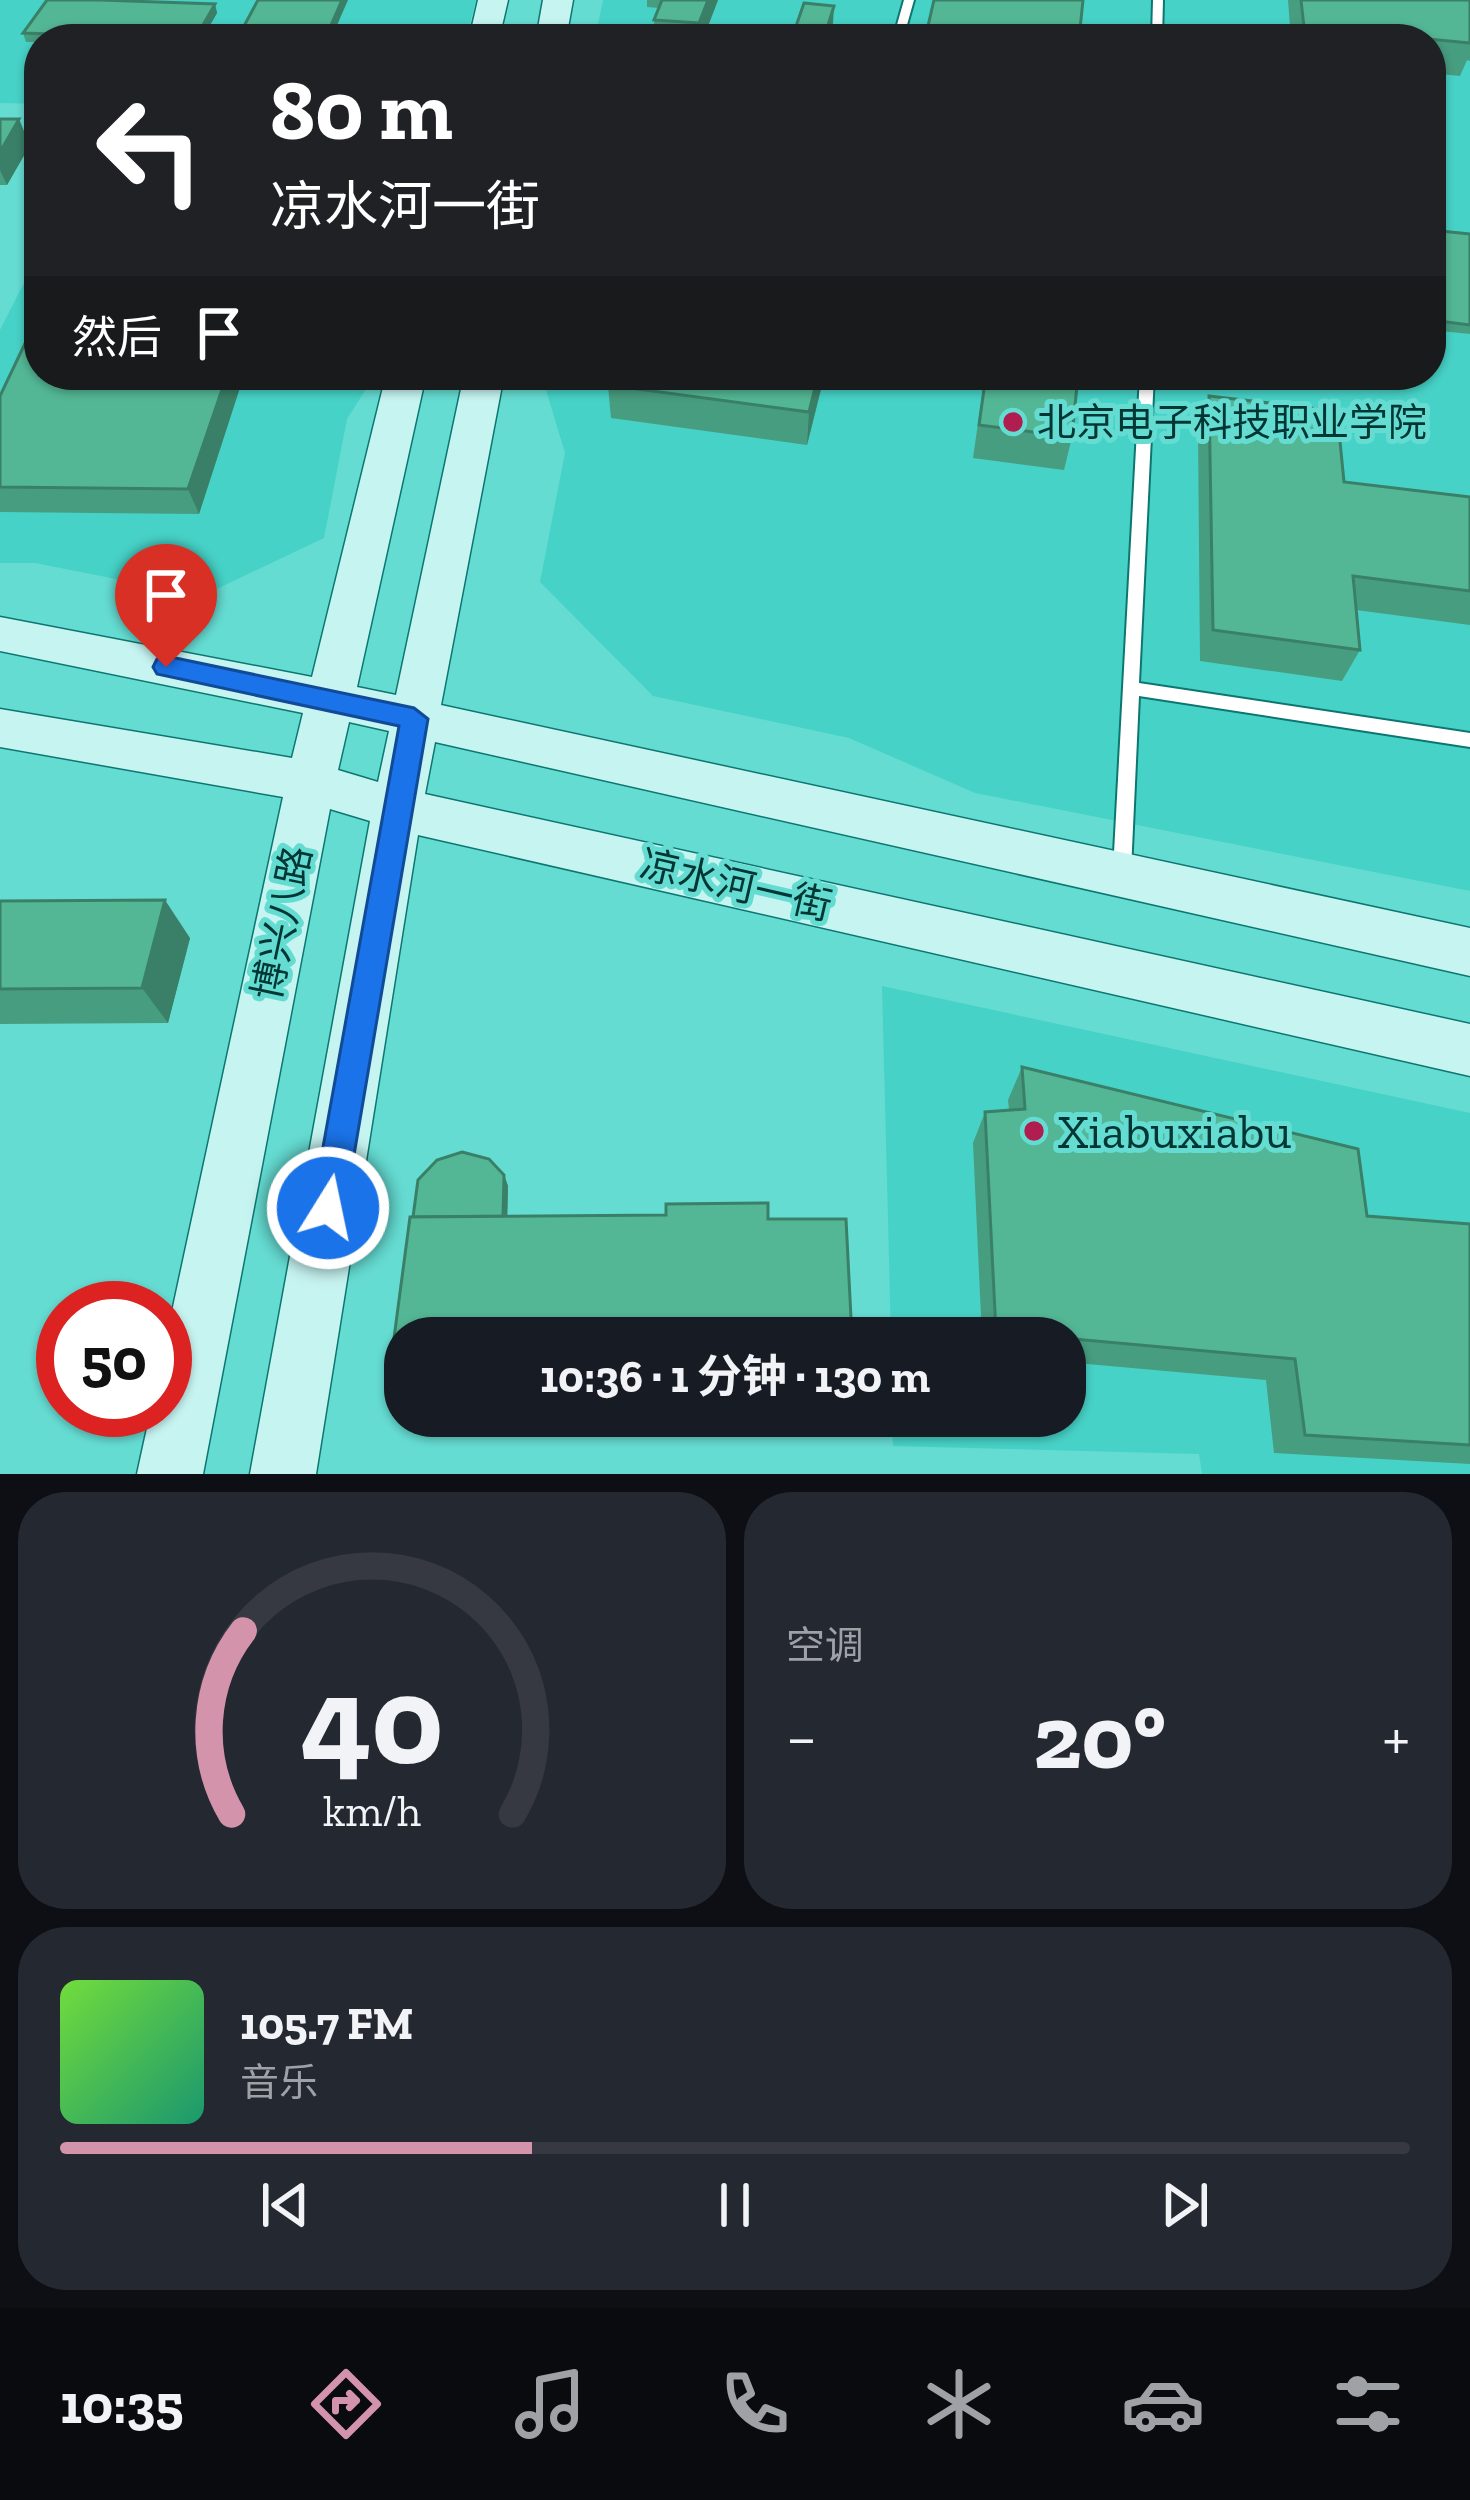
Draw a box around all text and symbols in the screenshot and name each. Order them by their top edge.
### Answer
text: 80 m [270,60,453,161]
icon: left [72,72,228,228]
text: 凉水河一街 [270,174,540,239]
icon: arrive [186,300,252,366]
text: 然后 [72,311,162,365]
place label: 北京电子科技职业学院 [1037,399,1427,446]
marker: 北京电子科技职业学院 [1000,409,1026,435]
pin [115,544,217,667]
icon: arrive [133,562,199,628]
street label: 凉水河一街 [636,840,836,930]
street label: 博兴八路 [243,842,321,1004]
place label: Xiabuxiabu [1058,1103,1291,1160]
marker: Xiabuxiabu [1021,1118,1047,1144]
position arrow [265,1145,391,1271]
speed limit sign: 50 [36,1281,192,1437]
text: 10:36 · 1 分钟 · 130 m [540,1350,930,1404]
text: 空调 [786,1622,864,1669]
text: 40 [300,1645,444,1795]
text: 20° [1033,1683,1166,1791]
text: − [786,1698,817,1777]
text: + [1382,1698,1410,1777]
text: km/h [323,1785,421,1836]
text: 105.7 FM [240,1997,413,2051]
text: 音乐 [240,2059,318,2106]
icon: previous [252,2172,318,2238]
icon: pause [702,2172,768,2238]
icon: next [1152,2172,1218,2238]
icon: directions [304,2362,388,2446]
icon: music [508,2362,592,2446]
icon: phone [713,2362,797,2446]
icon: climate [917,2362,1001,2446]
icon: car [1121,2362,1205,2446]
icon: filters [1326,2362,1410,2446]
text: 10:35 [60,2372,183,2437]

